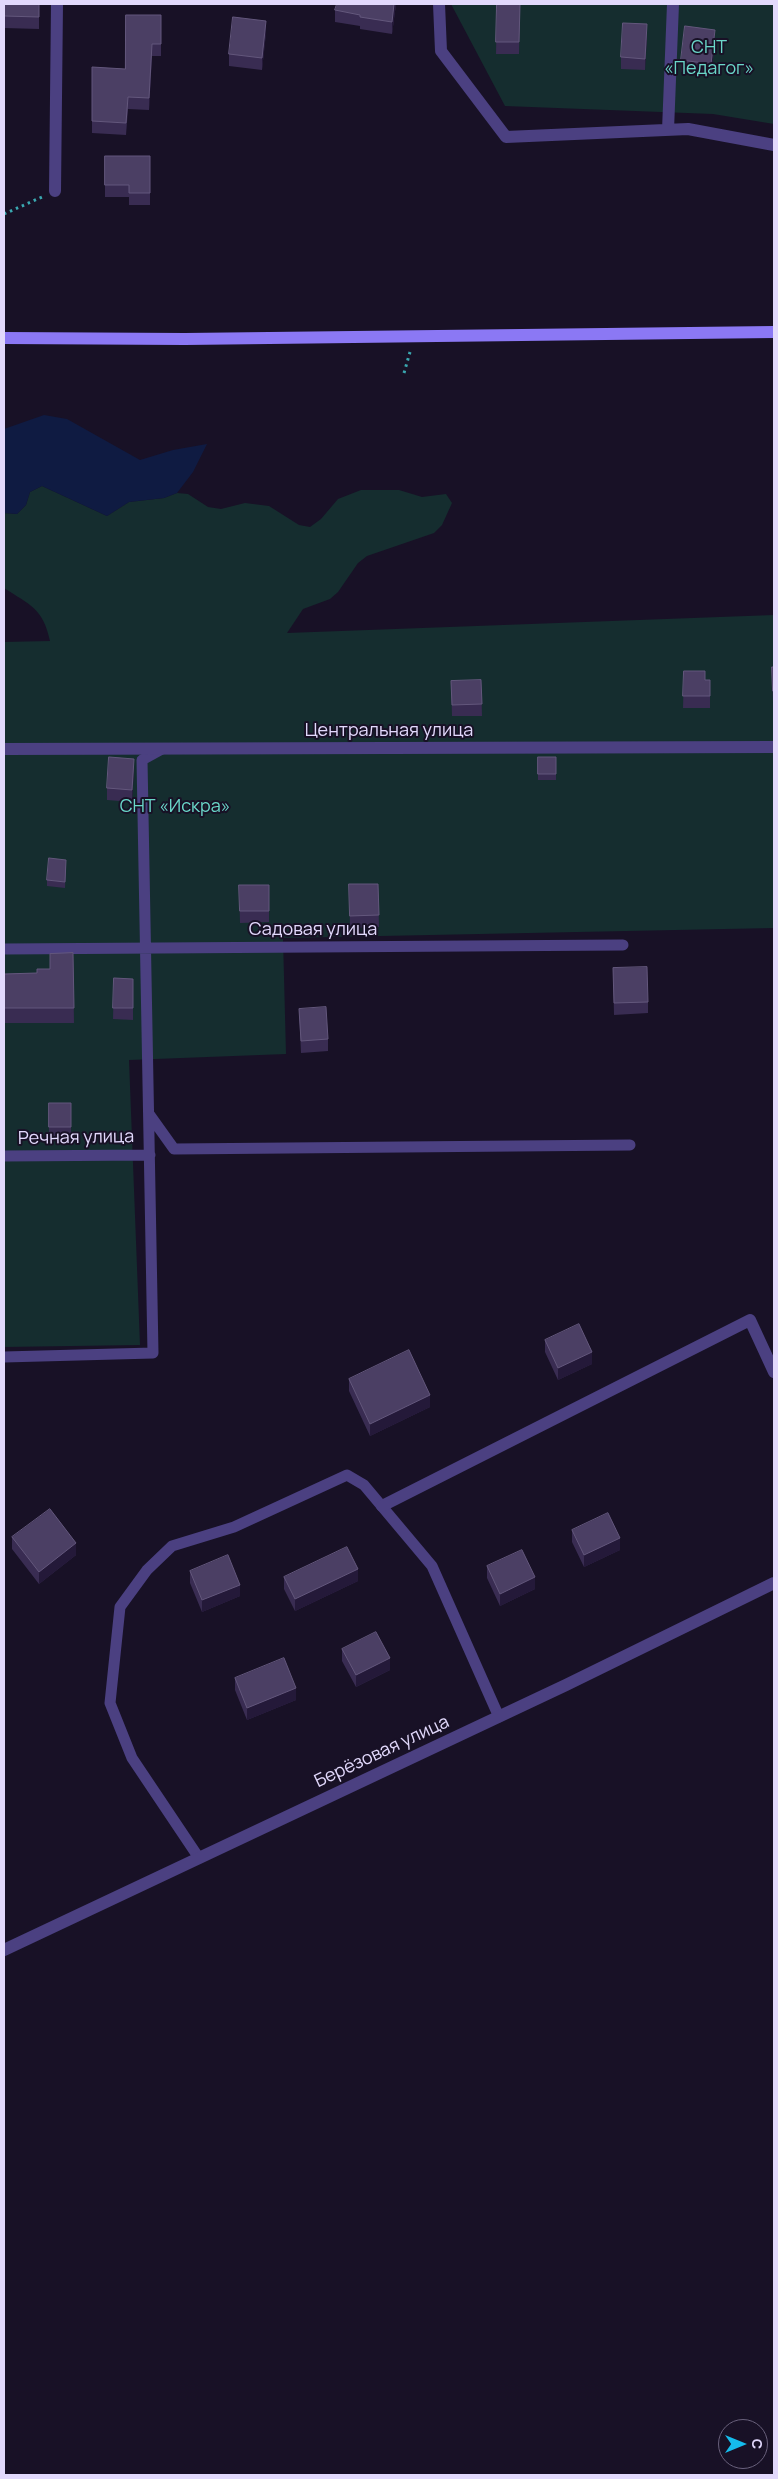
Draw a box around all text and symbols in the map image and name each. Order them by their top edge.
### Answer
park label: СНТ «Педагог» [664,37,754,80]
street label: Центральная улица [305,720,473,742]
park label: СНТ «Искра» [120,796,230,818]
street label: Садовая улица [249,919,377,941]
street label: Речная улица [18,1126,134,1150]
street label: Берёзовая улица [311,1711,453,1793]
north arrow [718,2419,768,2469]
text: С [748,2439,767,2449]

